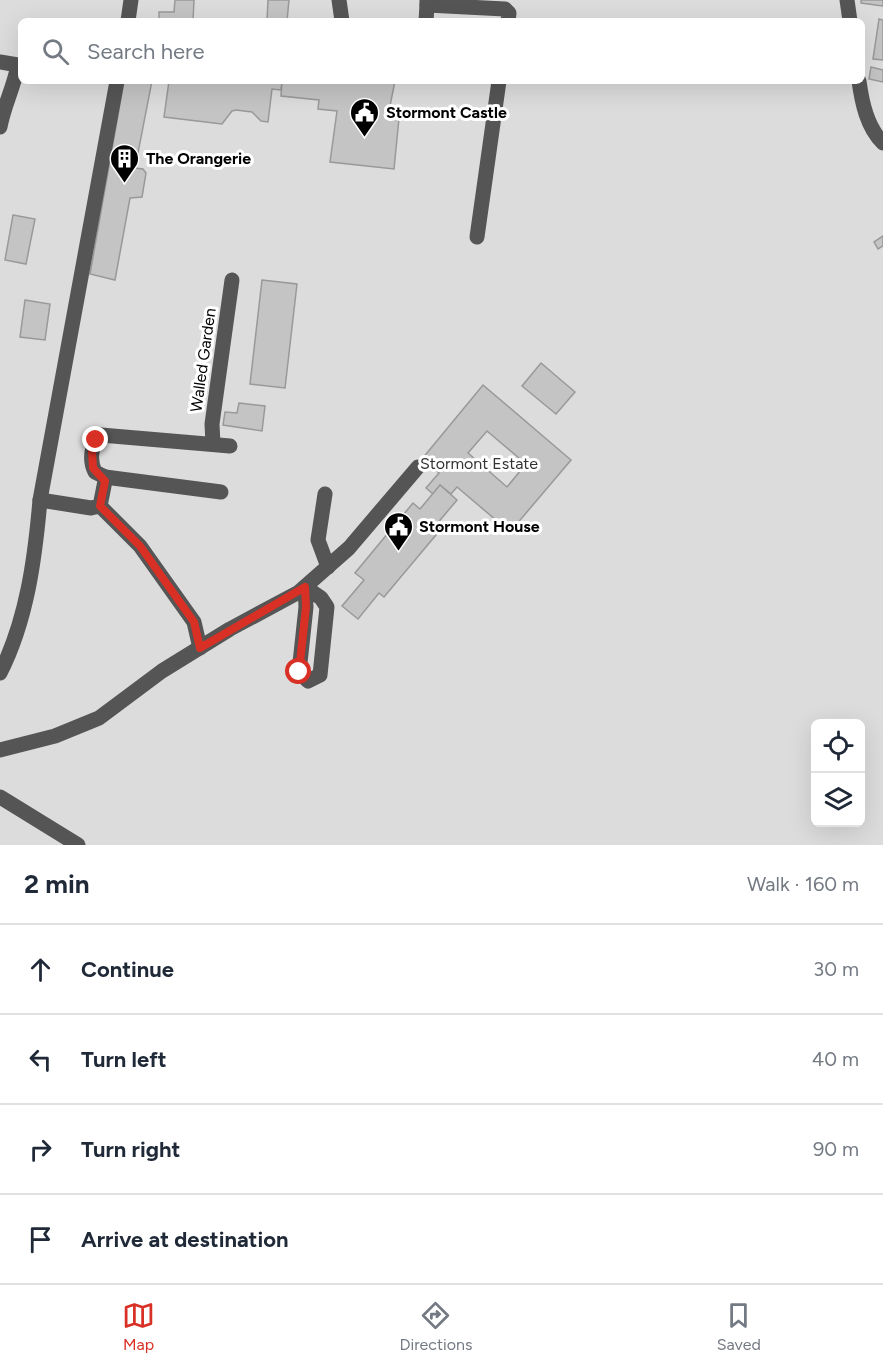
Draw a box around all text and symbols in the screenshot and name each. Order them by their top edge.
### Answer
search box [18,18,865,84]
icon: search [39,35,72,68]
text: Search here [87,38,205,65]
public building icon: Stormont Castle [349,96,381,138]
place label: Stormont Castle [386,103,507,122]
building icon: The Orangerie [109,142,141,184]
place label: The Orangerie [146,149,251,168]
street label: Walled Garden [186,307,220,413]
route end [82,426,108,452]
park label: Stormont Estate [420,454,538,473]
public building icon: Stormont House [382,510,414,552]
place label: Stormont House [419,517,540,536]
route start [285,658,311,684]
map controls [811,719,865,827]
button: locate [811,719,865,773]
button: layers [811,773,865,827]
text: 2 min [24,868,90,900]
text: Walk · 160 m [747,872,859,896]
icon: ahead [24,953,57,986]
text: Continue [81,956,174,983]
text: 30 m [813,957,859,981]
icon: left [24,1043,57,1076]
text: Turn left [81,1046,167,1073]
text: 40 m [812,1047,859,1071]
icon: right [24,1133,57,1166]
text: Turn right [81,1136,180,1163]
text: 90 m [813,1137,859,1161]
icon: arrive [24,1223,57,1256]
text: Arrive at destination [81,1226,289,1253]
tab: Map [122,1299,155,1354]
tab: Directions [399,1299,472,1354]
tab: Saved [717,1299,761,1354]

